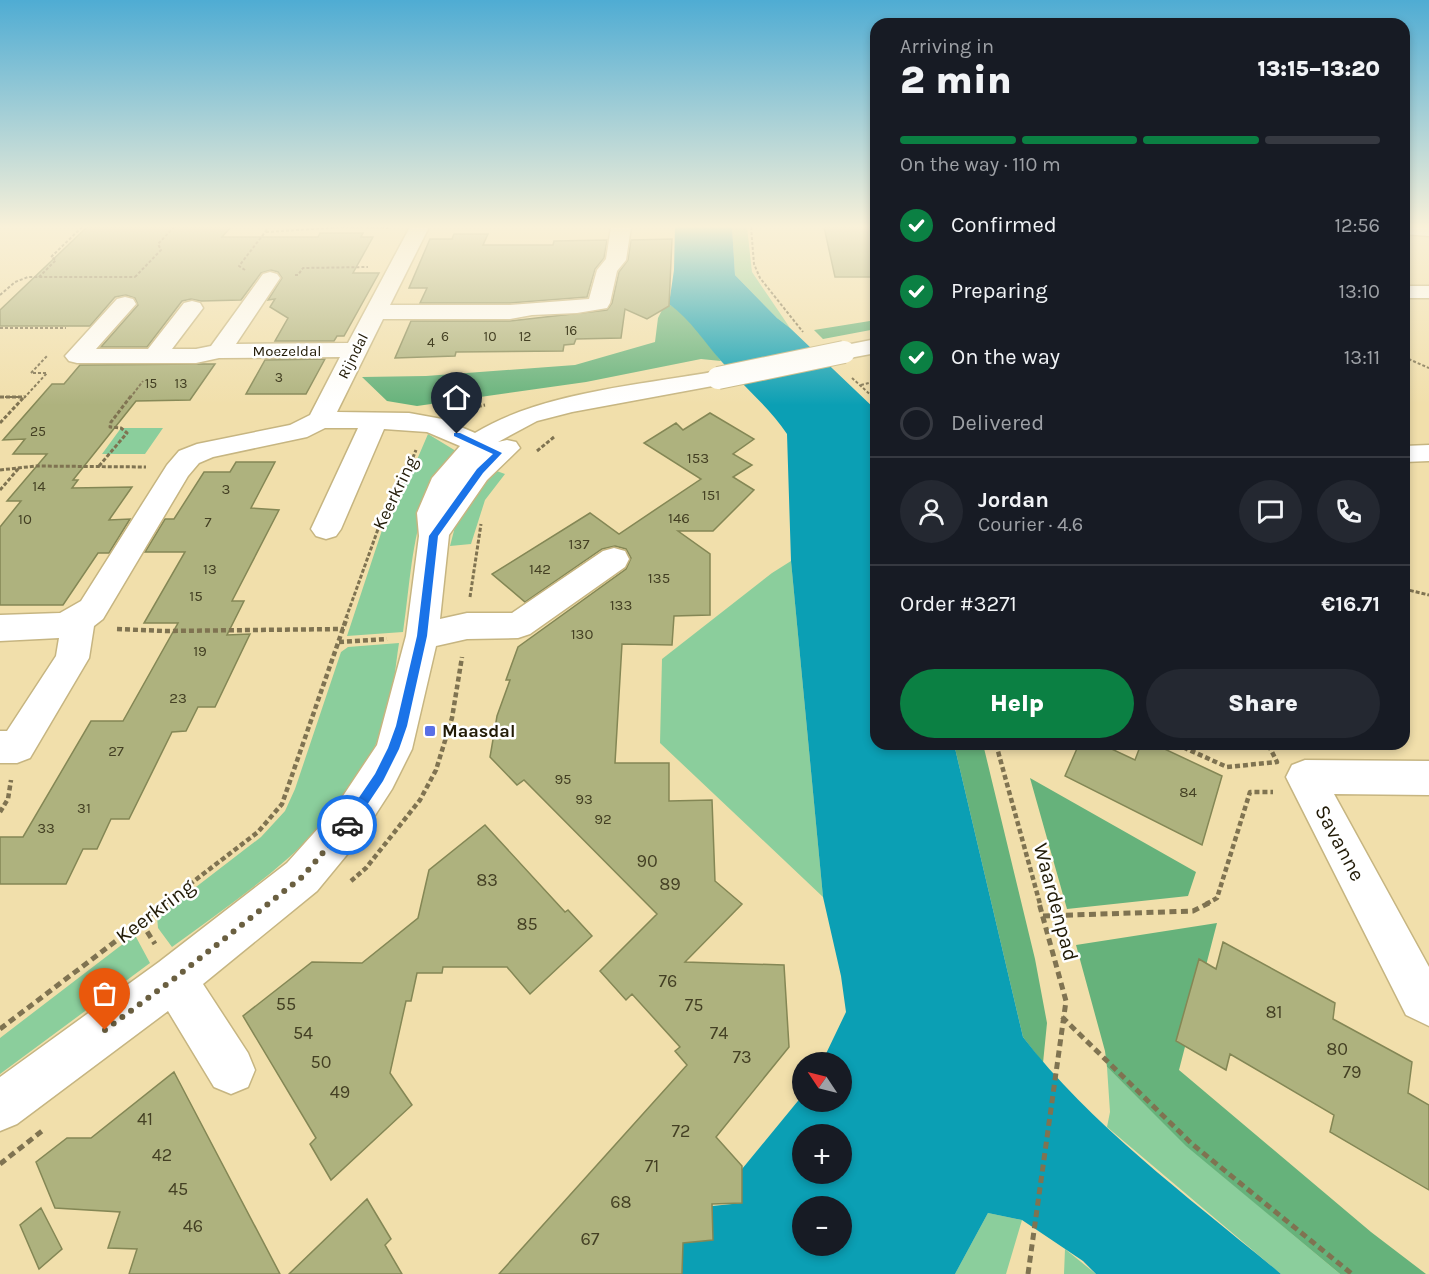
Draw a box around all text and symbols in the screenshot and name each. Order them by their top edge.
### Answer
text: Arriving in [900,35,994,58]
text: 13:15–13:20 [1257,56,1380,82]
text: 2 min [900,57,1012,103]
text: On the way · 110 m [900,153,1061,176]
icon: check [900,209,933,242]
text: Confirmed [951,212,1057,238]
text: 12:56 [1334,214,1380,237]
icon: check [900,275,933,308]
text: Preparing [951,278,1048,304]
text: 13:10 [1338,280,1380,303]
house number: 16 [565,322,577,339]
house number: 6 [441,328,449,345]
house number: 10 [484,328,496,345]
house number: 12 [519,328,531,345]
street label: Rijndal [334,330,372,382]
house number: 4 [427,334,435,351]
icon: check [900,341,933,374]
street label: Moezeldal [253,342,321,360]
text: On the way [951,344,1060,370]
text: 13:11 [1344,346,1380,369]
house number: 3 [275,369,283,386]
pin [431,372,482,434]
house number: 15 [145,375,157,392]
house number: 13 [175,375,187,392]
icon: home [440,381,473,414]
text: Delivered [951,410,1044,436]
house number: 25 [30,423,46,440]
house number: 153 [687,449,709,467]
street label: Keerkring [368,453,422,533]
house number: 14 [32,477,46,495]
house number: 3 [222,480,230,498]
button: person [900,480,963,543]
button: chat [1239,480,1302,543]
button: phone [1317,480,1380,543]
house number: 151 [702,486,720,504]
text: Jordan [978,487,1049,513]
house number: 146 [668,509,690,527]
house number: 10 [18,510,32,528]
house number: 7 [204,513,212,531]
text: Courier · 4.6 [978,513,1083,536]
house number: 137 [569,535,589,553]
house number: 13 [203,560,217,578]
house number: 142 [529,560,551,578]
house number: 135 [648,569,670,587]
house number: 15 [189,587,203,605]
text: Order #3271 [900,591,1017,617]
text: €16.71 [1321,591,1380,617]
house number: 133 [610,596,632,614]
house number: 130 [571,625,593,643]
house number: 19 [193,642,207,660]
button: Help [900,669,1134,738]
button: Share [1146,669,1380,738]
house number: 23 [169,689,187,707]
place label: Maasdal [442,720,515,742]
marker: Maasdal [423,724,437,738]
house number: 27 [108,742,124,760]
house number: 95 [554,770,572,788]
house number: 84 [1179,783,1197,801]
house number: 93 [575,790,593,808]
courier [317,795,377,855]
house number: 31 [77,799,91,817]
street label: Savanne [1310,801,1370,885]
icon: car [331,809,364,842]
house number: 92 [594,810,612,828]
house number: 33 [37,819,55,837]
street label: Waardenpad [1029,840,1083,964]
house number: 90 [636,850,658,872]
house number: 83 [476,869,498,891]
house number: 89 [659,873,681,895]
street label: Keerkring [111,874,199,948]
house number: 85 [516,913,538,935]
pin [79,968,130,1030]
house number: 76 [659,970,677,992]
icon: bag [88,977,121,1010]
house number: 55 [276,993,296,1015]
house number: 75 [685,994,703,1016]
house number: 81 [1265,1001,1283,1023]
house number: 54 [293,1022,313,1044]
house number: 74 [710,1022,728,1044]
house number: 80 [1326,1038,1348,1060]
house number: 73 [732,1046,752,1068]
house number: 50 [311,1051,331,1073]
north arrow [792,1052,852,1112]
map controls [792,1052,852,1256]
house number: 79 [1343,1061,1361,1083]
house number: 49 [330,1081,350,1103]
house number: 41 [137,1108,153,1130]
house number: 72 [672,1120,690,1142]
button: + [792,1124,852,1184]
house number: 42 [152,1144,172,1166]
house number: 71 [645,1155,659,1177]
house number: 45 [168,1178,188,1200]
house number: 68 [610,1191,632,1213]
button: − [792,1196,852,1256]
house number: 46 [183,1215,203,1237]
house number: 67 [581,1228,600,1250]

